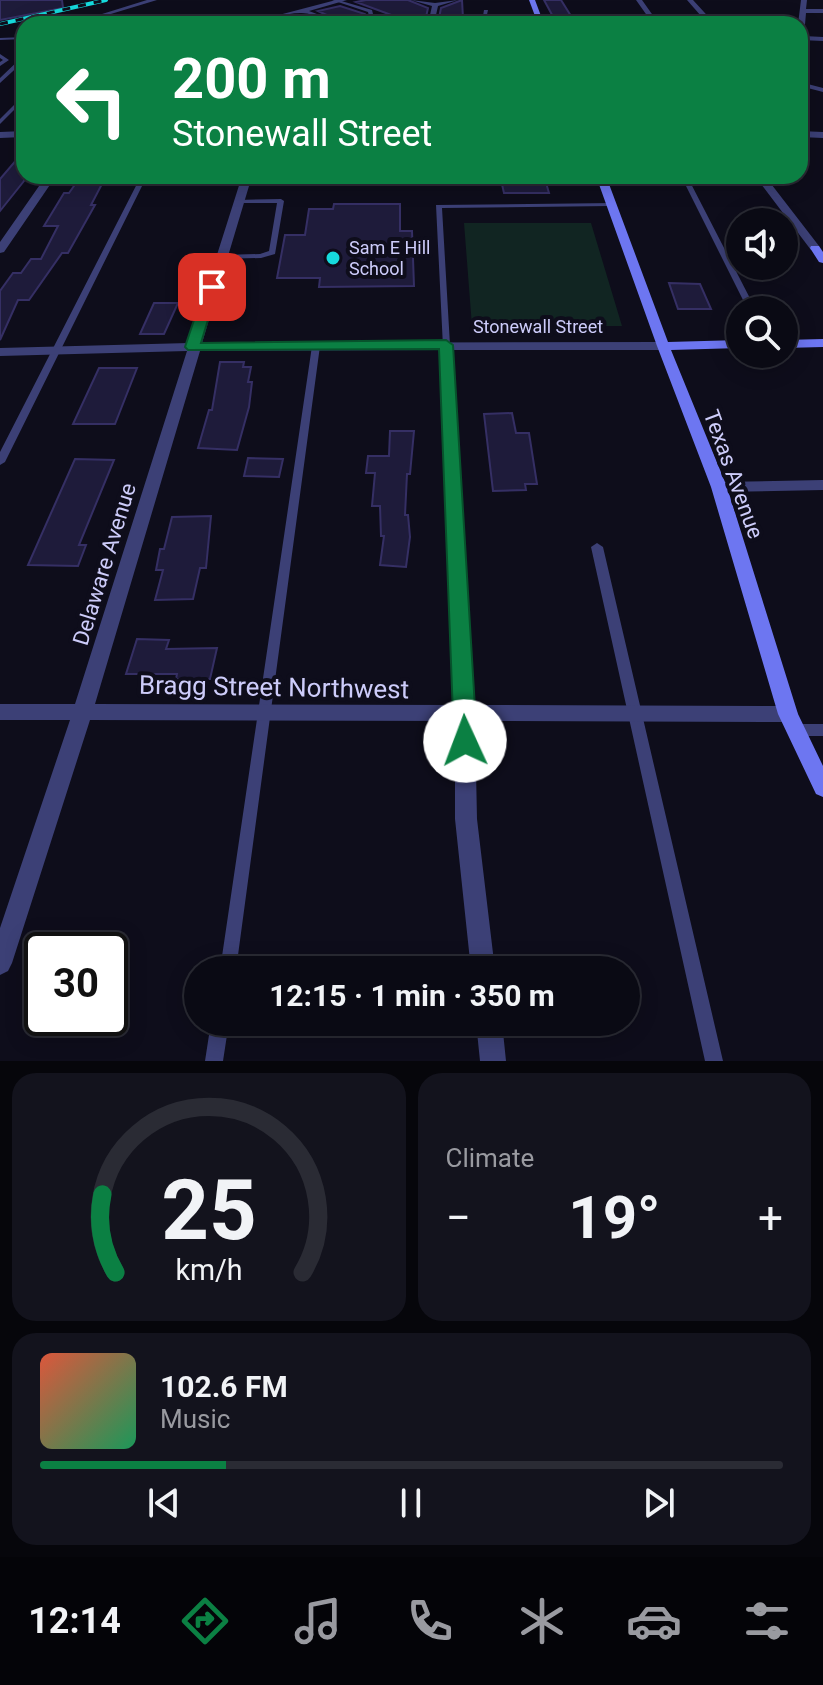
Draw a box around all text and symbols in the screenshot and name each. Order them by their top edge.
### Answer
text: 200 m [172,46,331,112]
icon: left [40,48,144,152]
text: Stonewall Street [172,113,432,155]
map controls [726,208,798,368]
button: sound [726,208,798,280]
place label: Sam E Hill School [349,237,430,279]
marker: Sam E Hill School [324,249,342,267]
pin [178,253,246,321]
icon: arrive [190,265,234,309]
button: search [726,296,798,368]
street label: Stonewall Street [473,316,603,337]
street label: Texas Avenue [699,406,768,542]
street label: Delaware Avenue [68,480,141,648]
street label: Bragg Street Northwest [139,670,409,704]
position arrow [423,699,507,783]
speed limit sign: 30 [24,932,128,1036]
text: 12:15 · 1 min · 350 m [269,978,555,1013]
text: Climate [446,1143,534,1173]
text: 25 [161,1162,256,1259]
text: 19° [568,1182,660,1253]
text: − [446,1192,471,1244]
text: + [758,1192,783,1244]
text: km/h [175,1253,242,1287]
text: 102.6 FM [160,1369,288,1404]
text: Music [160,1404,230,1434]
icon: previous [142,1481,186,1525]
icon: pause [389,1481,433,1525]
icon: next [637,1481,681,1525]
icon: directions [177,1593,233,1649]
icon: music [290,1593,346,1649]
icon: phone [402,1593,458,1649]
icon: climate [514,1593,570,1649]
icon: car [626,1593,682,1649]
icon: filters [739,1593,795,1649]
text: 12:14 [28,1600,121,1642]

